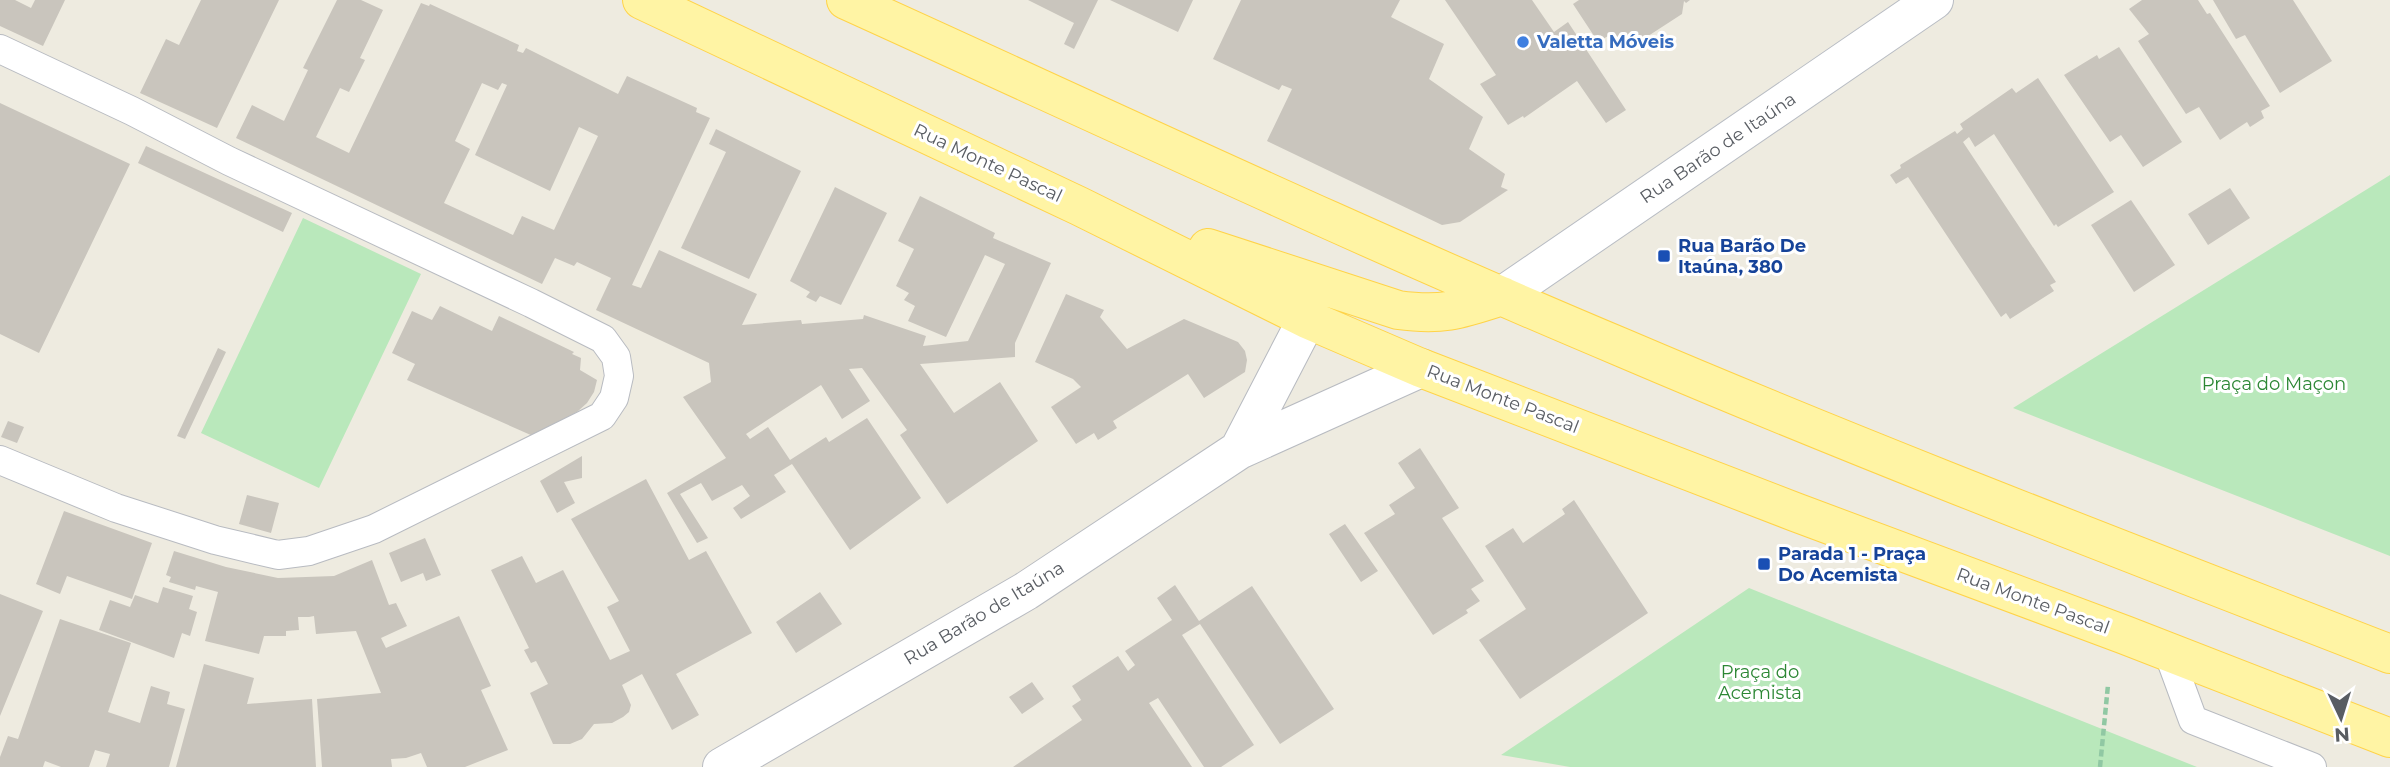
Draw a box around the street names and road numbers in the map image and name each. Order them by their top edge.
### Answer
street label: Rua Barão de Itaúna [1636,88,1800,208]
street label: Rua Monte Pascal [910,119,1066,207]
street label: Rua Monte Pascal [1424,360,1582,438]
street label: Rua Barão de Itaúna [900,556,1068,670]
street label: Rua Monte Pascal [1953,563,2113,639]

